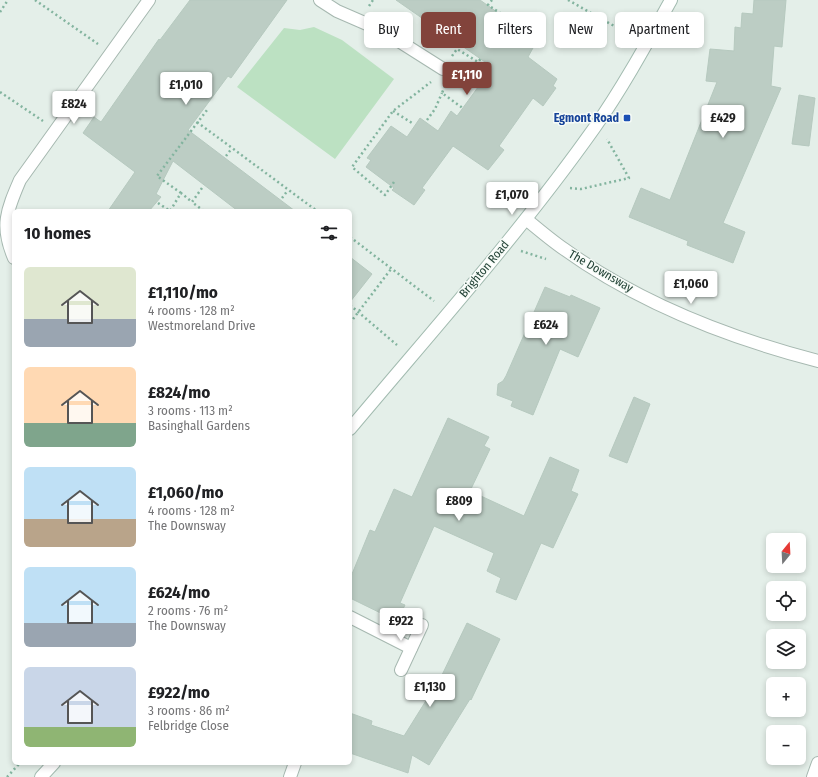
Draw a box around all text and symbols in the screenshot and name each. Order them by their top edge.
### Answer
chip: Buy [364,12,413,48]
chip: Rent [421,12,476,48]
chip: Filters [484,12,546,48]
chip: New [554,12,607,48]
chip: Apartment [615,12,704,48]
pin: £1,110 [434,62,500,96]
text: £1,110 [452,67,482,82]
pin: £1,010 [153,72,219,106]
text: £1,010 [169,77,203,92]
pin: £824 [50,91,98,125]
text: £824 [61,96,87,111]
pin: £429 [699,105,747,139]
text: £429 [710,110,736,125]
place label: Egmont Road [554,111,619,125]
marker: Egmont Road [622,113,632,123]
pin: £1,070 [479,182,545,216]
text: £1,070 [495,187,529,202]
icon: filters [318,222,340,244]
text: 10 homes [24,223,91,244]
street label: Brighton Road [456,238,512,300]
street label: The Downsway [566,247,636,295]
pin: £1,060 [658,271,724,305]
text: £1,060 [673,276,709,291]
text: £1,110/mo [148,282,218,303]
icon: home [56,283,104,331]
text: 4 rooms · 128 m² [148,303,235,318]
pin: £624 [522,312,570,346]
text: £624 [533,317,559,332]
text: Westmoreland Drive [148,318,255,333]
text: £824/mo [148,382,210,403]
icon: home [56,383,104,431]
text: 3 rooms · 113 m² [148,403,233,418]
text: Basinghall Gardens [148,418,250,433]
text: £1,060/mo [148,482,224,503]
icon: home [56,483,104,531]
pin: £809 [435,488,483,522]
text: £809 [446,493,472,508]
text: 4 rooms · 128 m² [148,503,235,518]
text: The Downsway [148,518,226,533]
north arrow [766,533,806,573]
map controls [766,533,806,765]
button: locate [766,581,806,621]
text: £624/mo [148,582,210,603]
icon: home [56,583,104,631]
text: 2 rooms · 76 m² [148,603,228,618]
pin: £922 [377,608,425,642]
text: £922 [389,613,413,628]
text: The Downsway [148,618,226,633]
button: layers [766,629,806,669]
pin: £1,130 [397,674,463,708]
button: + [766,677,806,717]
text: £1,130 [414,679,446,694]
text: £922/mo [148,682,210,703]
icon: home [56,683,104,731]
text: 3 rooms · 86 m² [148,703,230,718]
text: Felbridge Close [148,718,229,733]
button: − [766,725,806,765]

